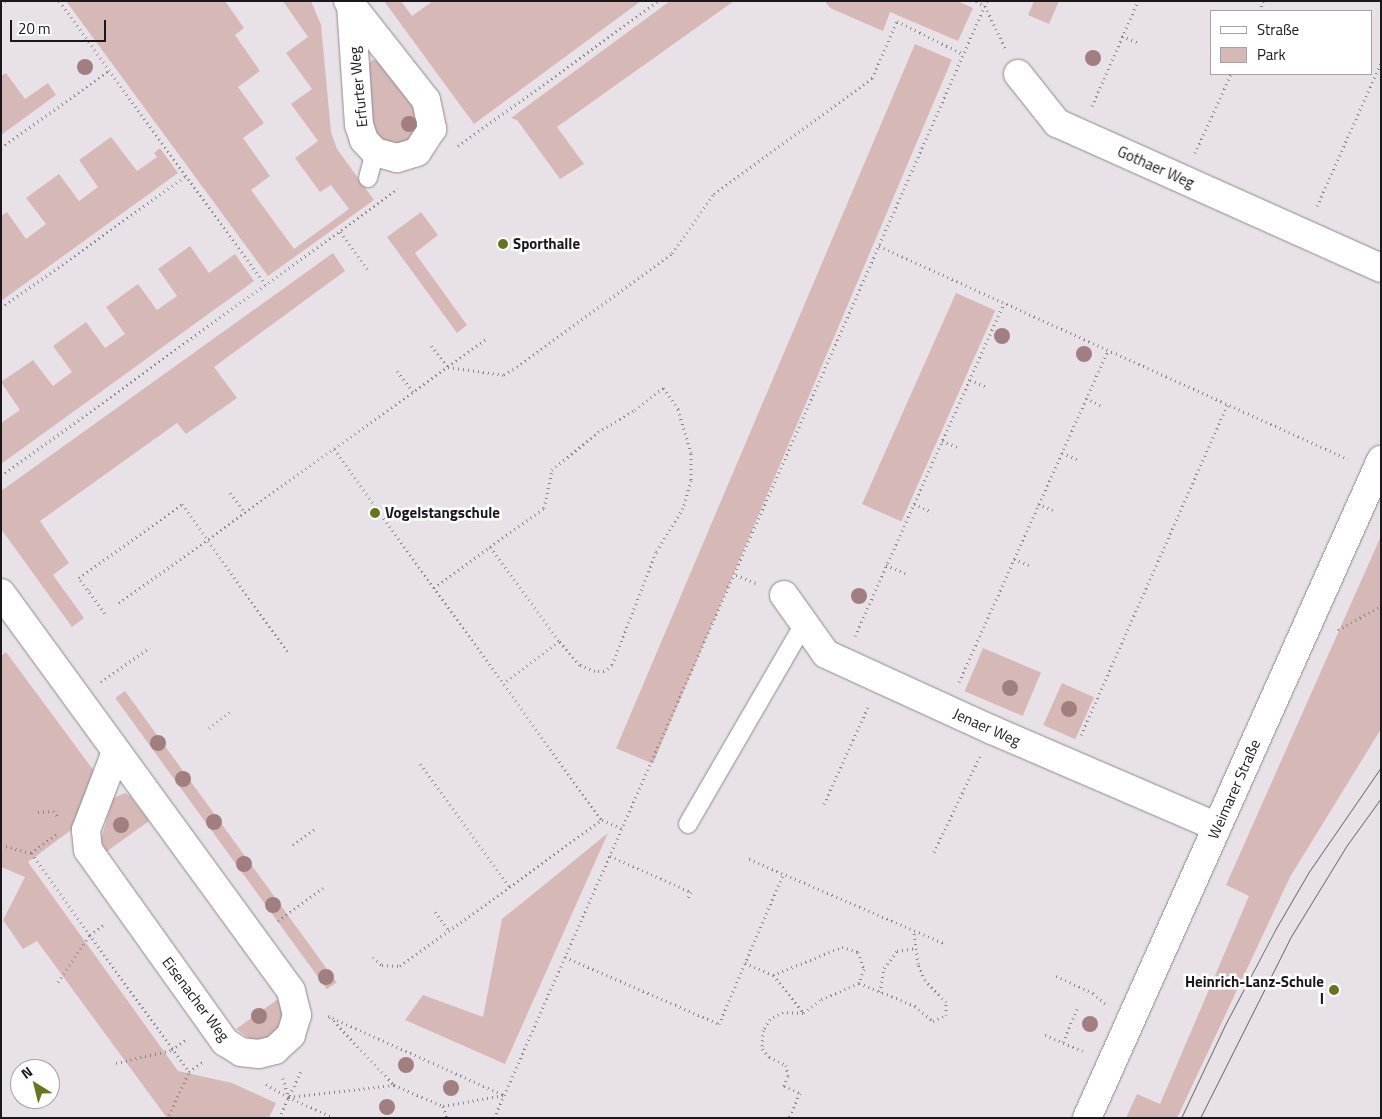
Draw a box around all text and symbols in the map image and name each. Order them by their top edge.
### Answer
scale bar [12,10,109,42]
legend [1210,10,1372,75]
text: 20 m [18,17,51,40]
text: Straße [1257,18,1299,41]
text: Park [1257,43,1286,66]
street label: Erfurter Weg [345,46,371,128]
street label: Gothaer Weg [1115,142,1197,192]
place label: Sporthalle [513,235,580,253]
marker: Sporthalle [497,238,509,250]
place label: Vogelstangschule [385,504,500,522]
marker: Vogelstangschule [369,507,381,519]
street label: Jenaer Weg [951,704,1023,750]
street label: Weimarer Straße [1204,736,1264,842]
street label: Eisenacher Weg [159,953,233,1045]
place label: Heinrich-Lanz-Schule I [1185,972,1324,1007]
marker: Heinrich-Lanz-Schule I [1328,984,1340,996]
north arrow [10,1059,60,1109]
text: N [16,1061,37,1084]

